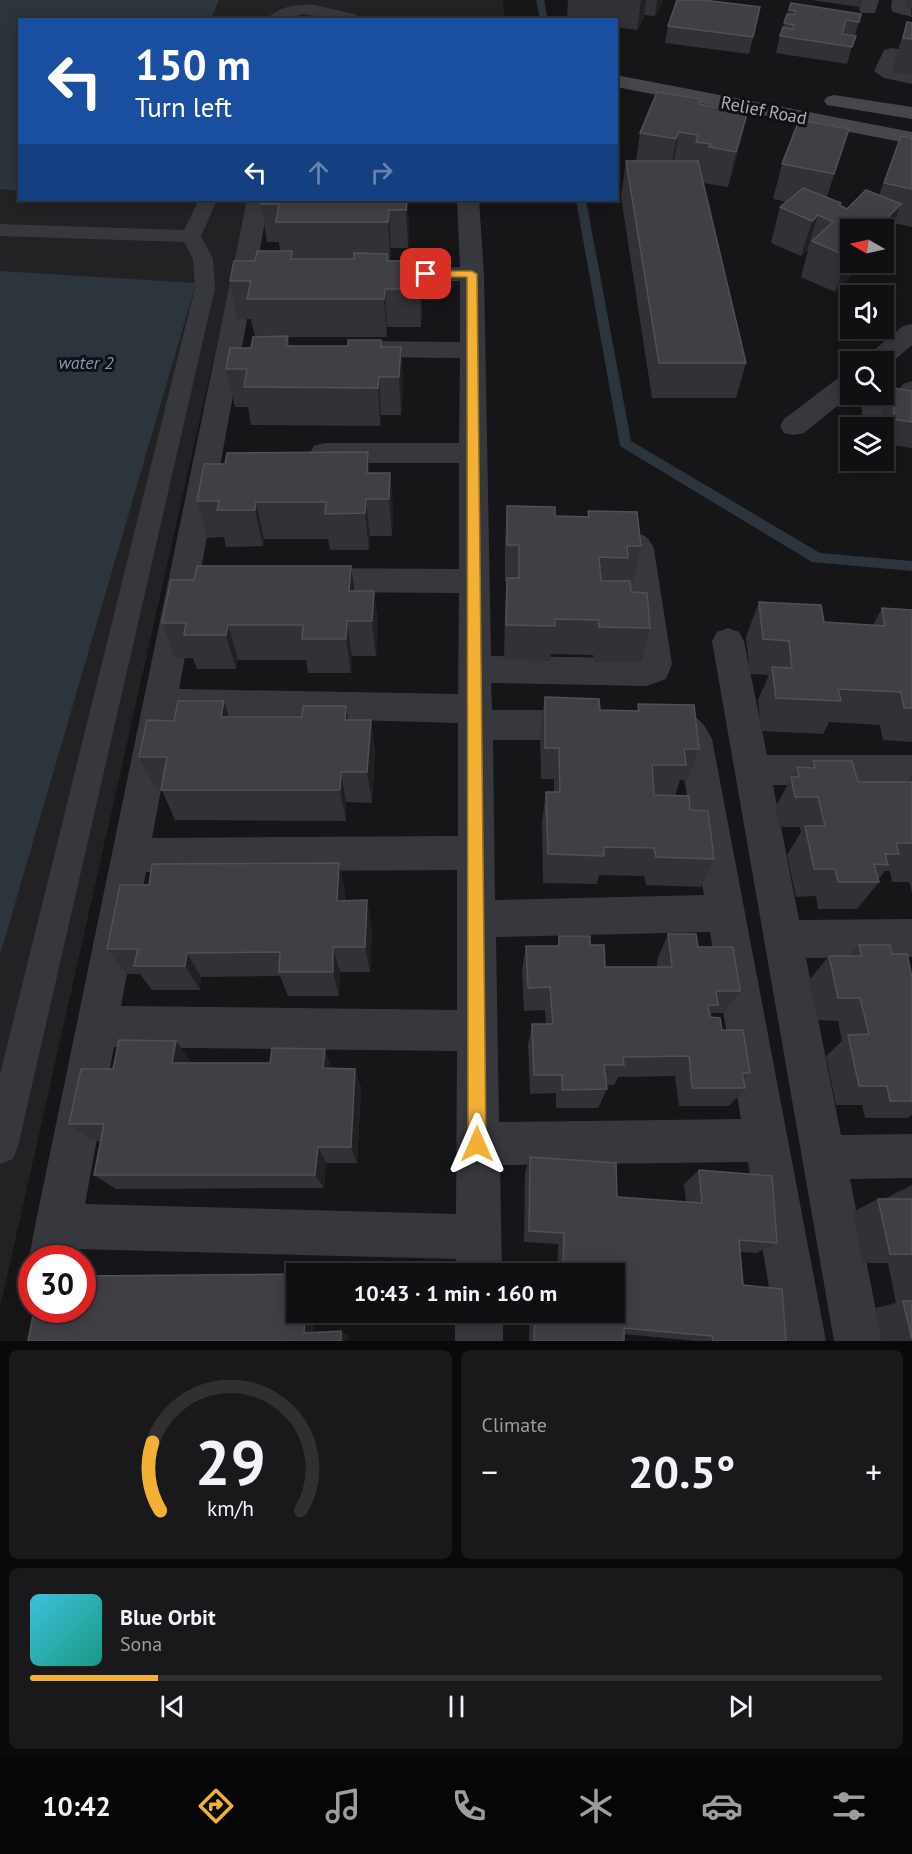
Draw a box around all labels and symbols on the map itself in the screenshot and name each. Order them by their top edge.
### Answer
street label: Relief Road [719,90,809,130]
north arrow [840,219,894,273]
pin [400,248,451,299]
water label: water 2 [58,351,114,374]
position arrow [445,1112,509,1176]
speed limit sign: 30 [18,1245,96,1323]

